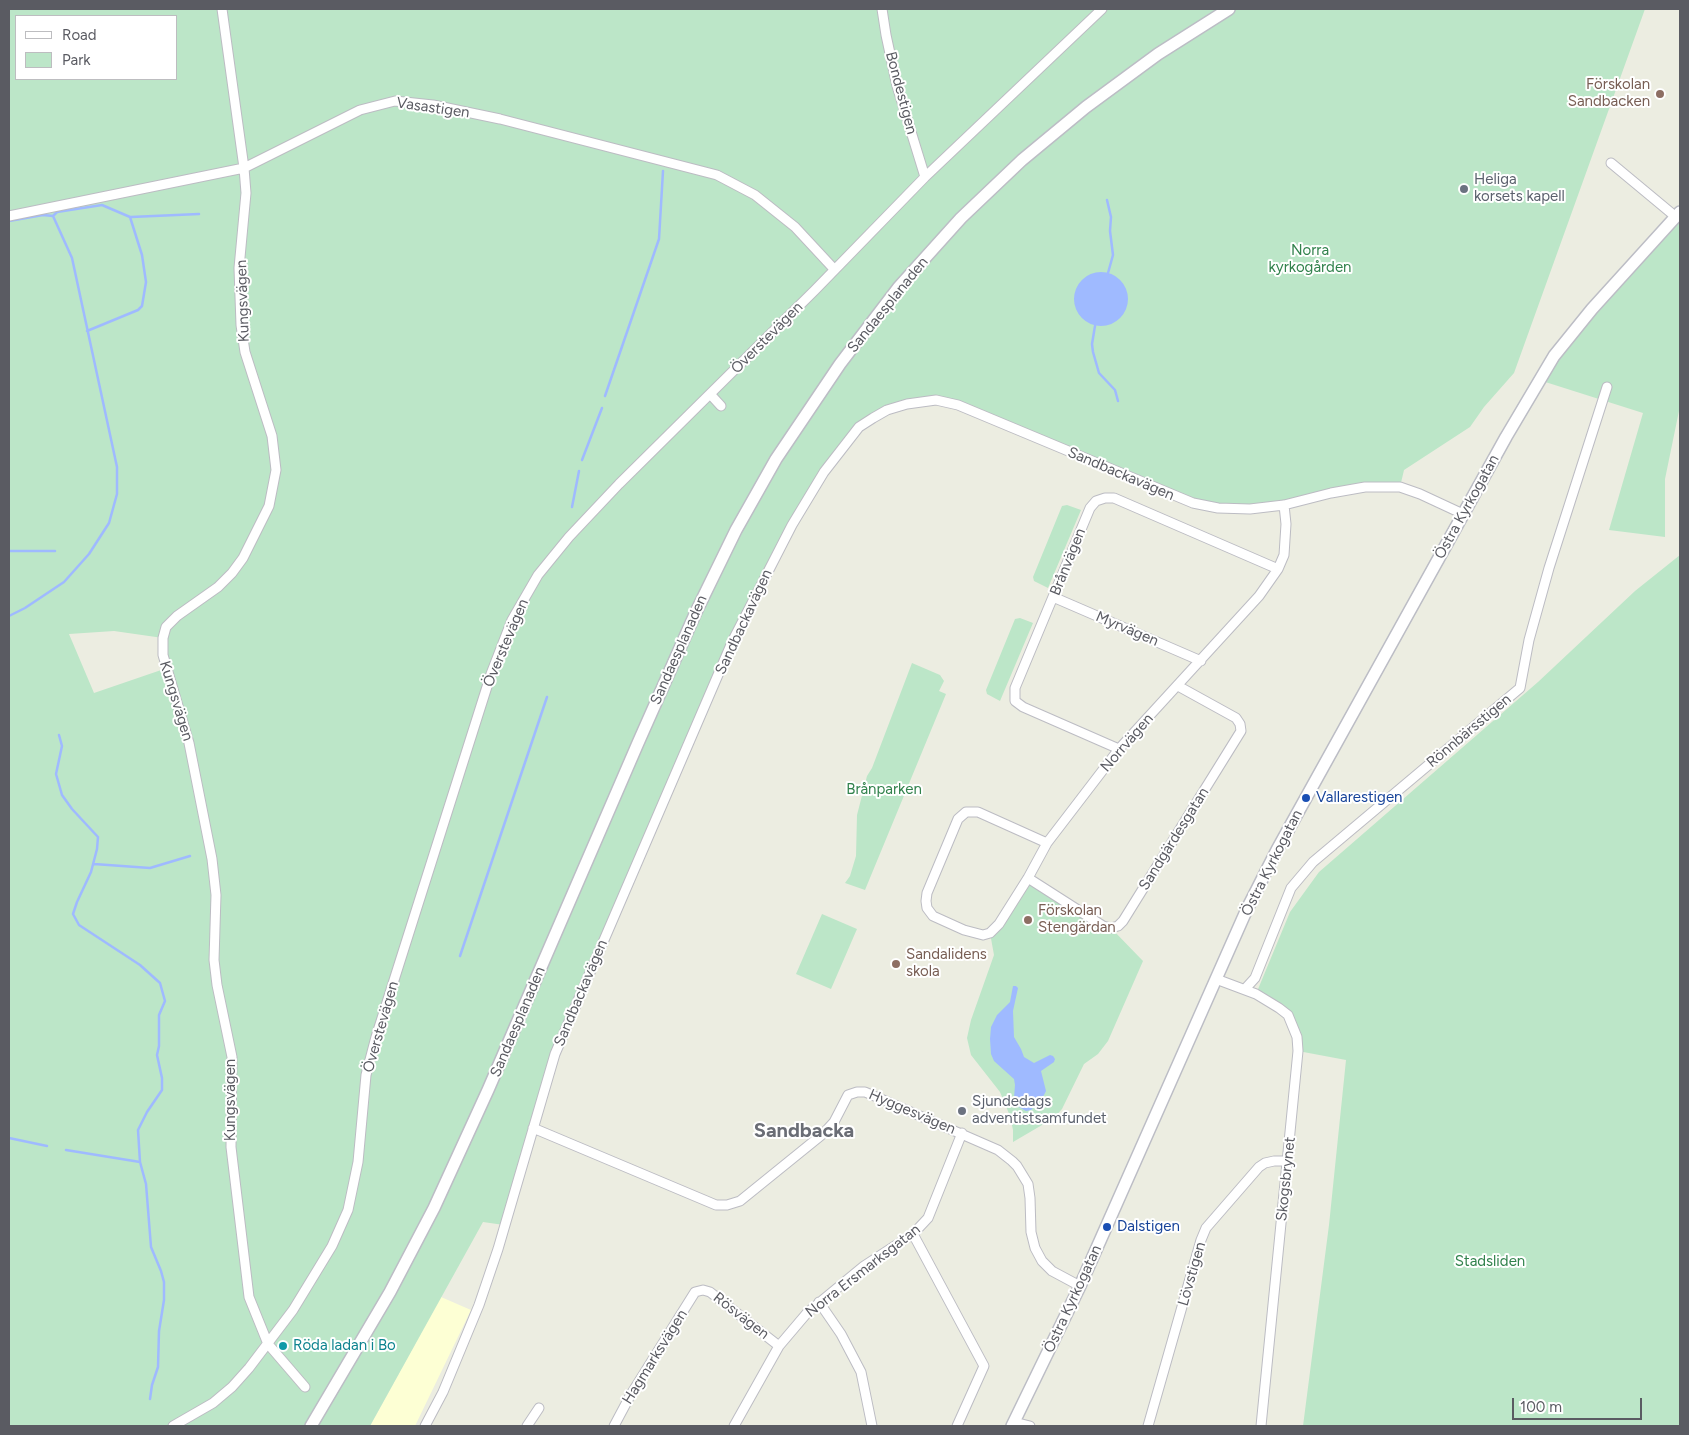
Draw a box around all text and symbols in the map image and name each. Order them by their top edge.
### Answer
legend [15,15,178,80]
text: Road [62,26,97,44]
street label: Bondestigen [881,50,921,136]
text: Park [62,51,91,69]
place label: Förskolan Sandbacken [1568,76,1650,111]
marker: Förskolan Sandbacken [1654,88,1666,100]
street label: Vasastigen [395,94,471,122]
place label: Heliga korsets kapell [1474,171,1565,206]
marker: Heliga korsets kapell [1458,183,1470,195]
park label: Norra kyrkogården [1269,242,1351,277]
street label: Sandaesplanaden [844,253,932,357]
street label: Kungsvägen [233,259,253,343]
street label: Överstevägen [727,298,807,378]
street label: Sandbackavägen [1065,443,1177,505]
street label: Östra Kyrkogatan [1431,452,1503,562]
street label: Brånvägen [1046,526,1090,598]
street label: Sandbackavägen [712,567,776,677]
street label: Sandaesplanaden [647,592,711,708]
street label: Överstevägen [479,596,533,690]
street label: Myrvägen [1093,608,1161,650]
street label: Kungsvägen [155,659,197,743]
street label: Rönnbärsstigen [1423,690,1515,772]
street label: Norrvägen [1097,710,1157,776]
park label: Brånparken [846,781,922,799]
street label: Sandgärdesgatan [1135,784,1213,894]
place label: Vallarestigen [1316,789,1402,807]
marker: Vallarestigen [1300,792,1312,804]
street label: Östra Kyrkogatan [1238,807,1306,919]
place label: Förskolan Stengärdan [1038,902,1116,937]
marker: Förskolan Stengärdan [1022,914,1034,926]
street label: Sandbackavägen [550,937,612,1049]
place label: Sandalidens skola [906,946,987,981]
marker: Sandalidens skola [890,958,902,970]
street label: Sandaesplanaden [487,964,549,1080]
street label: Överstevägen [359,979,403,1075]
street label: Kungsvägen [222,1059,240,1141]
street label: Hyggesvägen [866,1086,958,1138]
place label: Sjundedags adventistsamfundet [972,1093,1107,1128]
marker: Sjundedags adventistsamfundet [956,1105,968,1117]
district label: Sandbacka [754,1119,854,1143]
street label: Skogsbrynet [1273,1136,1299,1222]
place label: Dalstigen [1117,1218,1180,1236]
street label: Norra Ersmarksgatan [802,1221,924,1321]
marker: Dalstigen [1101,1221,1113,1233]
street label: Lövstigen [1174,1240,1210,1308]
street label: Östra Kyrkogatan [1040,1242,1106,1356]
park label: Stadsliden [1455,1253,1525,1271]
street label: Rösvägen [710,1289,772,1343]
street label: Hagmarksvägen [619,1306,691,1408]
place label: Röda ladan i Bo [293,1337,396,1355]
marker: Röda ladan i Bo [277,1340,289,1352]
scale bar [1514,1388,1644,1420]
text: 100 m [1520,1398,1562,1416]

